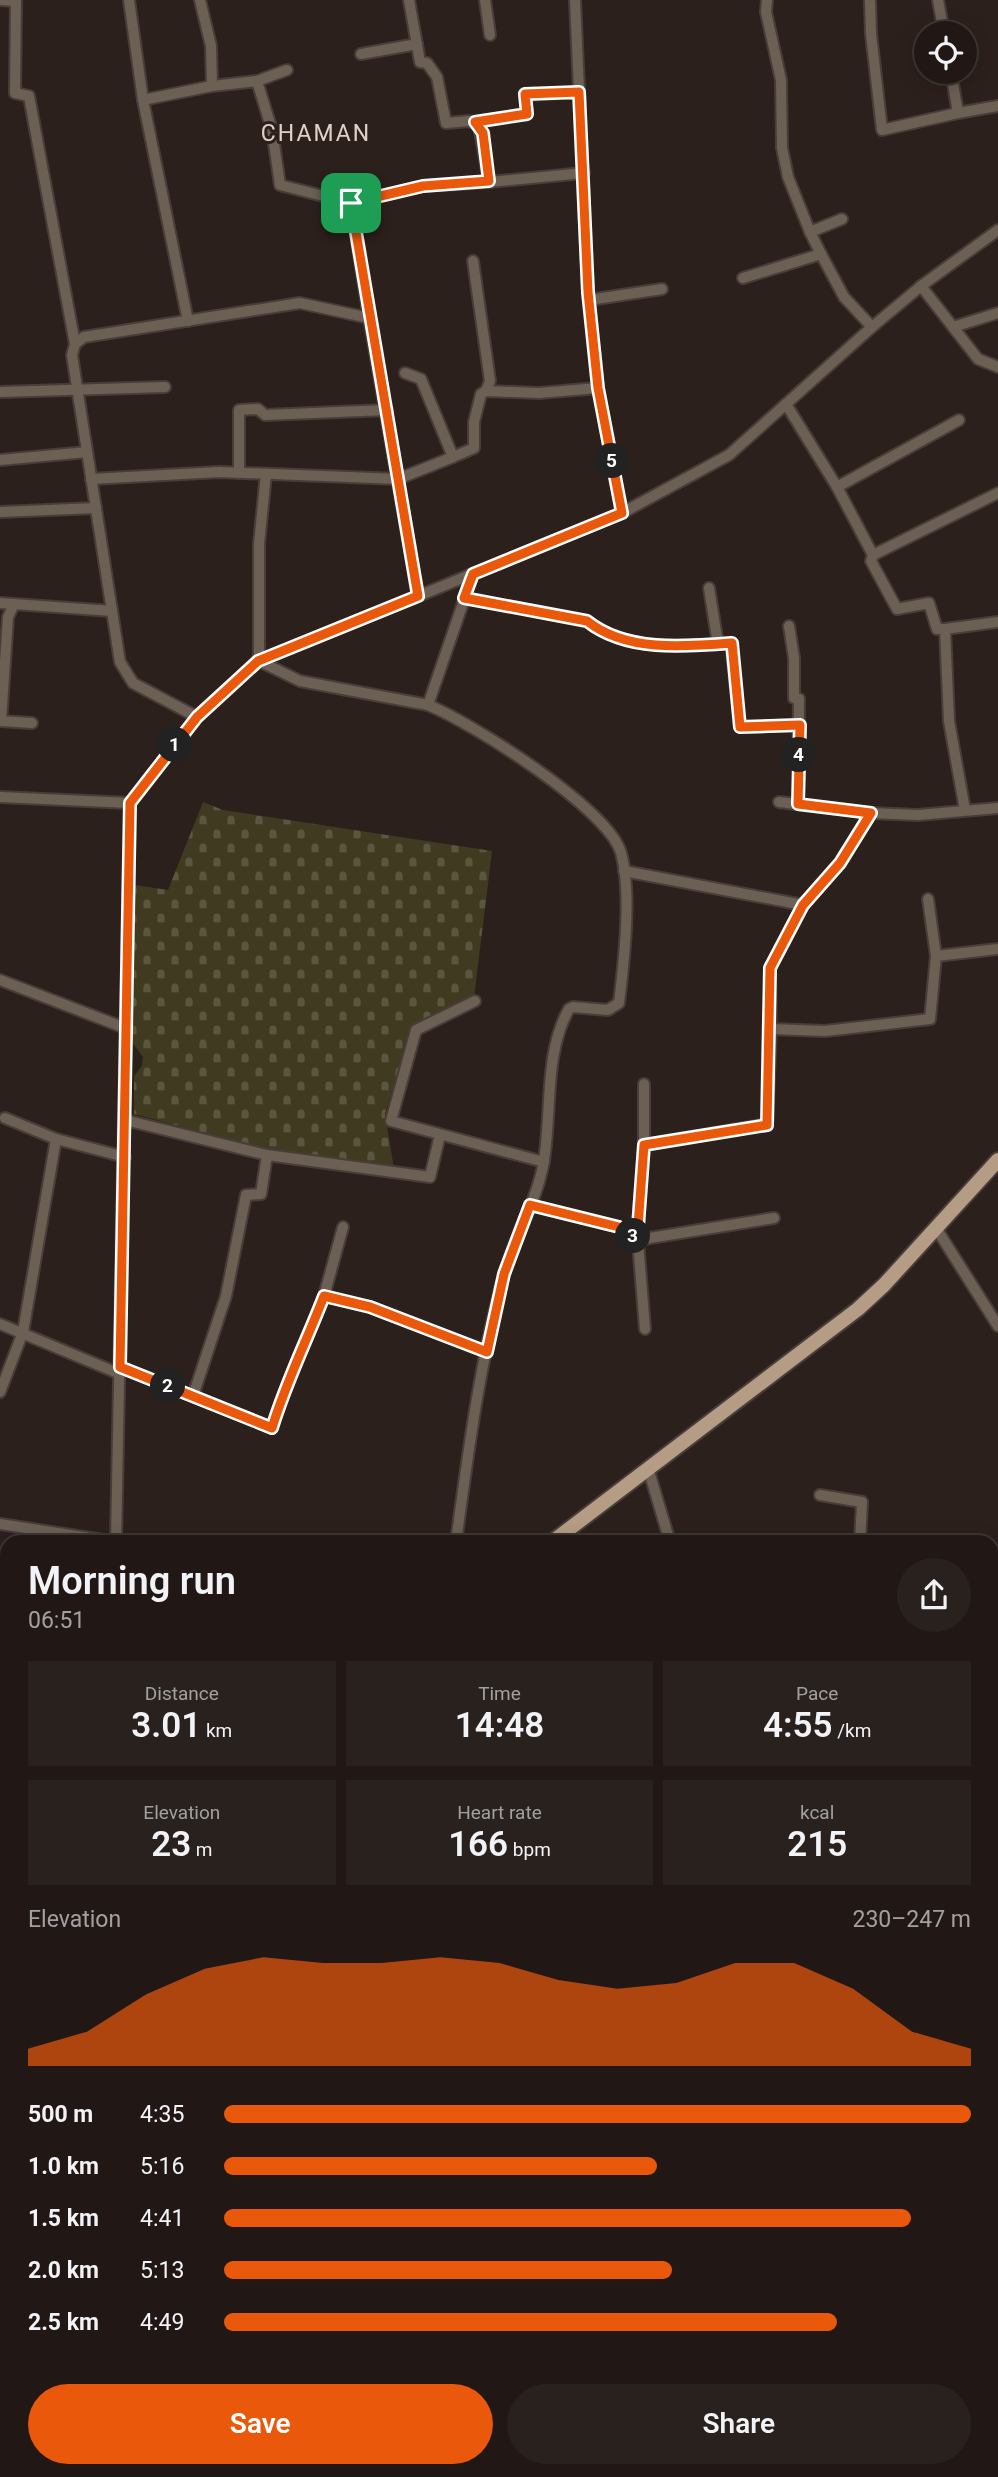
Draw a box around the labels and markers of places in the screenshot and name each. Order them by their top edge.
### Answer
pin [321,173,381,233]
pin: 5 [594,444,630,478]
pin: 1 [158,728,192,762]
pin: 4 [782,738,816,772]
pin: 3 [616,1218,650,1254]
pin: 2 [150,1368,186,1404]

